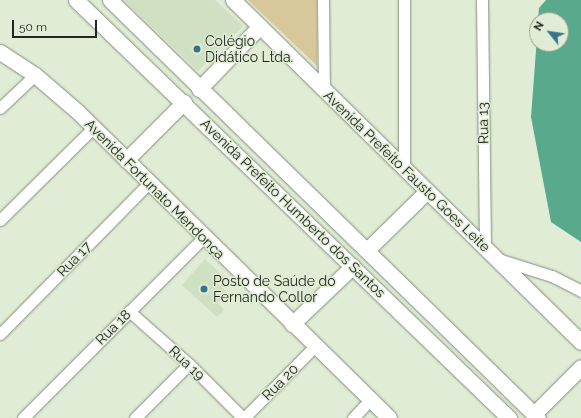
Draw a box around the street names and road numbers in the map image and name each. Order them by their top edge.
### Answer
street label: Avenida Prefeito Fausto Goes Leite [320,87,494,255]
street label: Rua 13 [474,102,492,144]
street label: Avenida Prefeito Humberto dos Santos [197,115,389,301]
street label: Avenida Fortunato Mendonça [82,116,228,262]
street label: Rua 17 [53,238,95,280]
street label: Rua 18 [92,306,134,348]
street label: Rua 19 [166,342,208,384]
street label: Rua 20 [258,360,302,404]

